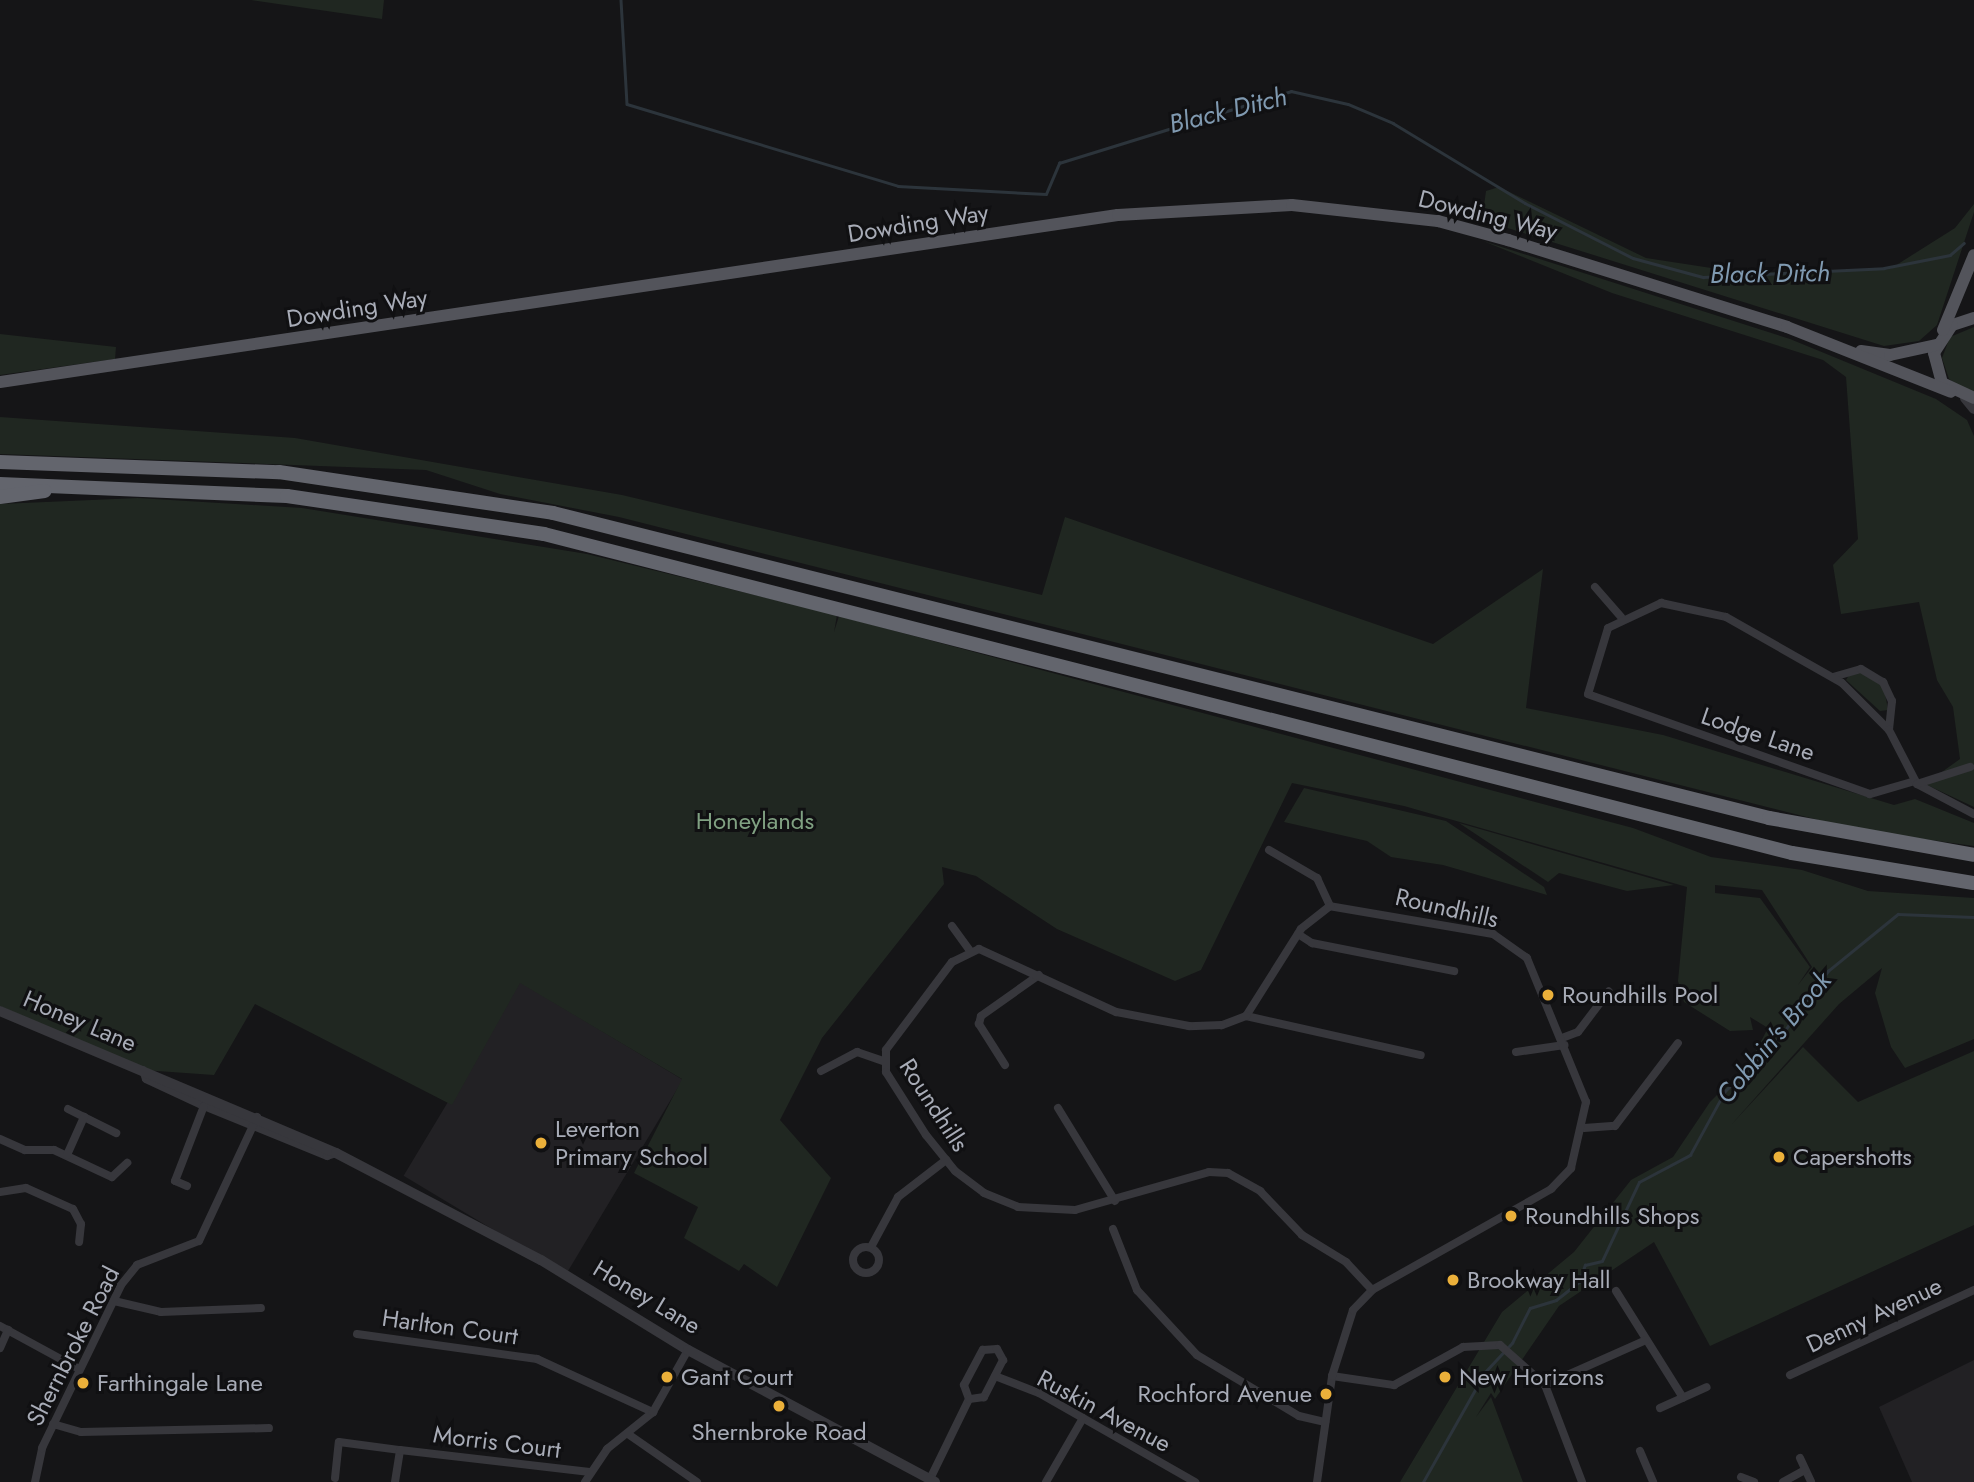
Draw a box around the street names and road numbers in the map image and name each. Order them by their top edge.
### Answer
street label: Dowding Way [1416,184,1560,246]
street label: Dowding Way [846,198,990,248]
street label: Dowding Way [285,283,429,333]
street label: Lodge Lane [1697,701,1819,767]
street label: Roundhills [1393,882,1501,934]
street label: Honey Lane [19,984,141,1058]
street label: Roundhills [893,1053,975,1157]
street label: Honey Lane [588,1254,706,1340]
street label: Shernbroke Road [20,1261,126,1431]
street label: Denny Avenue [1802,1271,1946,1359]
street label: Harlton Court [380,1303,520,1351]
street label: Ruskin Avenue [1032,1364,1176,1458]
street label: Morris Court [432,1420,562,1464]

